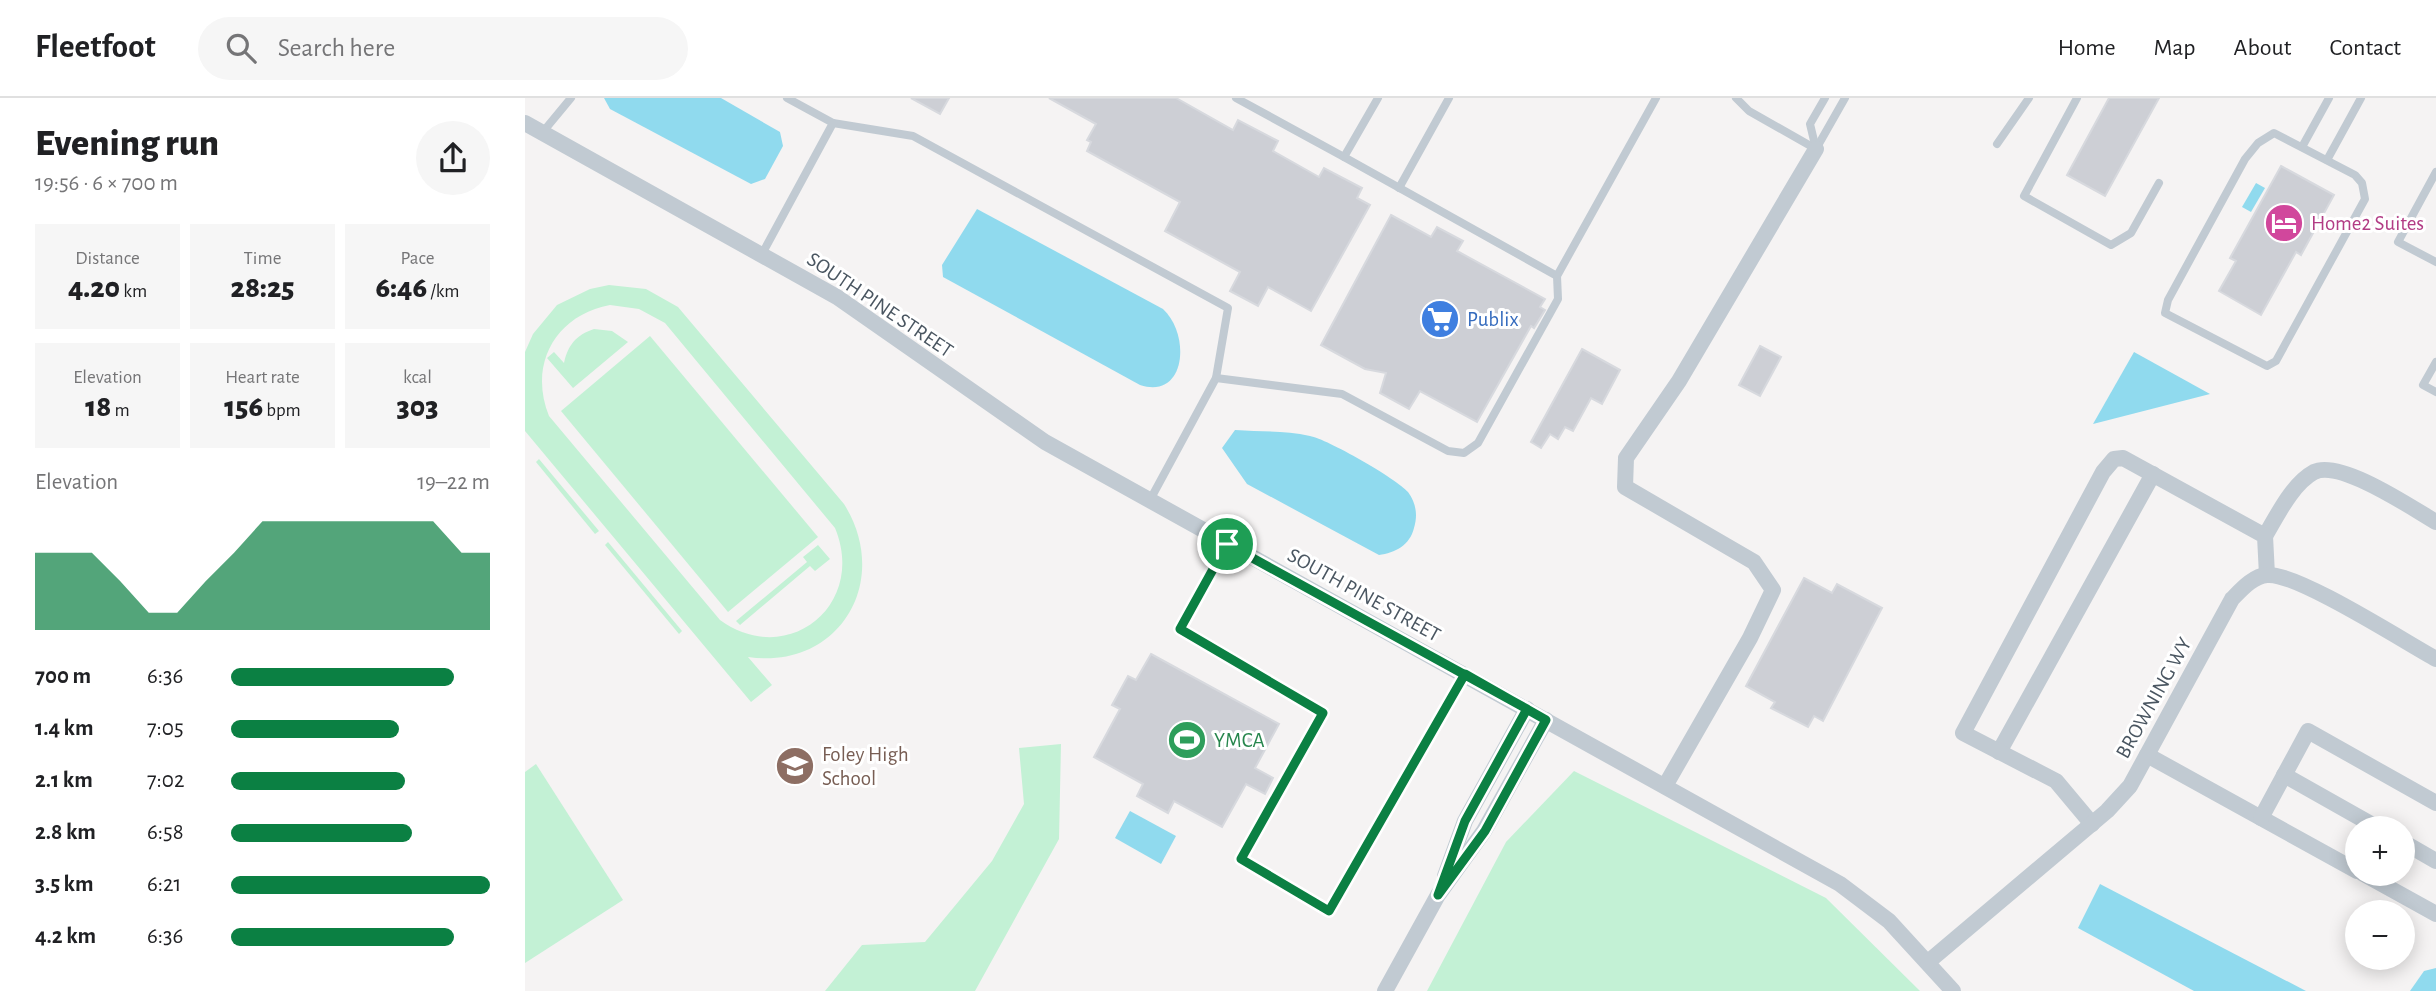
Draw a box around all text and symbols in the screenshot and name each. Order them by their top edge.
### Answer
search box [198,17,688,80]
icon: search [222,29,260,67]
text: Fleetfoot [35,31,156,64]
text: Search here [278,35,395,61]
text: Home [2058,36,2116,60]
text: Map [2154,36,2196,60]
text: About [2234,36,2291,60]
text: Contact [2329,36,2401,60]
button: share [416,121,490,195]
text: Evening run [35,125,219,163]
text: 19:56 · 6 × 700 m [35,172,178,195]
hotel icon: Home2 Suites [2263,202,2305,244]
place label: Home2 Suites [2311,213,2424,234]
street label: SOUTH PINE STREET [803,248,957,362]
text: Distance [75,249,140,268]
text: Time [244,249,281,268]
text: Pace [400,249,435,268]
text: 4.20 [68,273,120,303]
text: 28:25 [231,273,294,303]
text: 6:46 [375,273,427,303]
text: km [120,282,147,301]
text: /km [427,282,460,301]
supermarket icon: Publix [1419,298,1461,340]
place label: Publix [1467,309,1519,330]
text: Elevation [73,368,142,387]
text: Heart rate [225,368,300,387]
text: kcal [403,368,432,387]
text: 18 [85,392,111,422]
text: 156 [224,392,263,422]
text: 303 [397,392,438,422]
text: m [111,401,130,420]
text: bpm [263,401,301,420]
text: Elevation [35,471,118,494]
text: 19–22 m [417,471,490,494]
pin [1197,514,1257,574]
icon: arrive [1208,525,1246,563]
street label: SOUTH PINE STREET [1284,544,1444,646]
street label: BROWNING WY [2112,634,2196,762]
text: 700 m [35,665,91,688]
text: 6:36 [147,665,183,688]
text: 1.4 km [35,717,94,740]
text: 7:05 [147,717,184,740]
sports icon: YMCA [1166,719,1208,761]
place label: YMCA [1214,730,1265,751]
place label: Foley High School [822,744,909,789]
school or university icon: Foley High School [774,745,816,787]
text: 2.1 km [35,769,93,792]
text: 7:02 [147,769,184,792]
map controls [2345,816,2415,970]
button: + [2345,816,2415,886]
text: 2.8 km [35,821,96,844]
text: 6:58 [147,821,184,844]
text: 3.5 km [35,873,94,896]
text: 6:21 [147,873,181,896]
button: − [2345,900,2415,970]
text: 4.2 km [35,925,96,948]
text: 6:36 [147,925,183,948]

